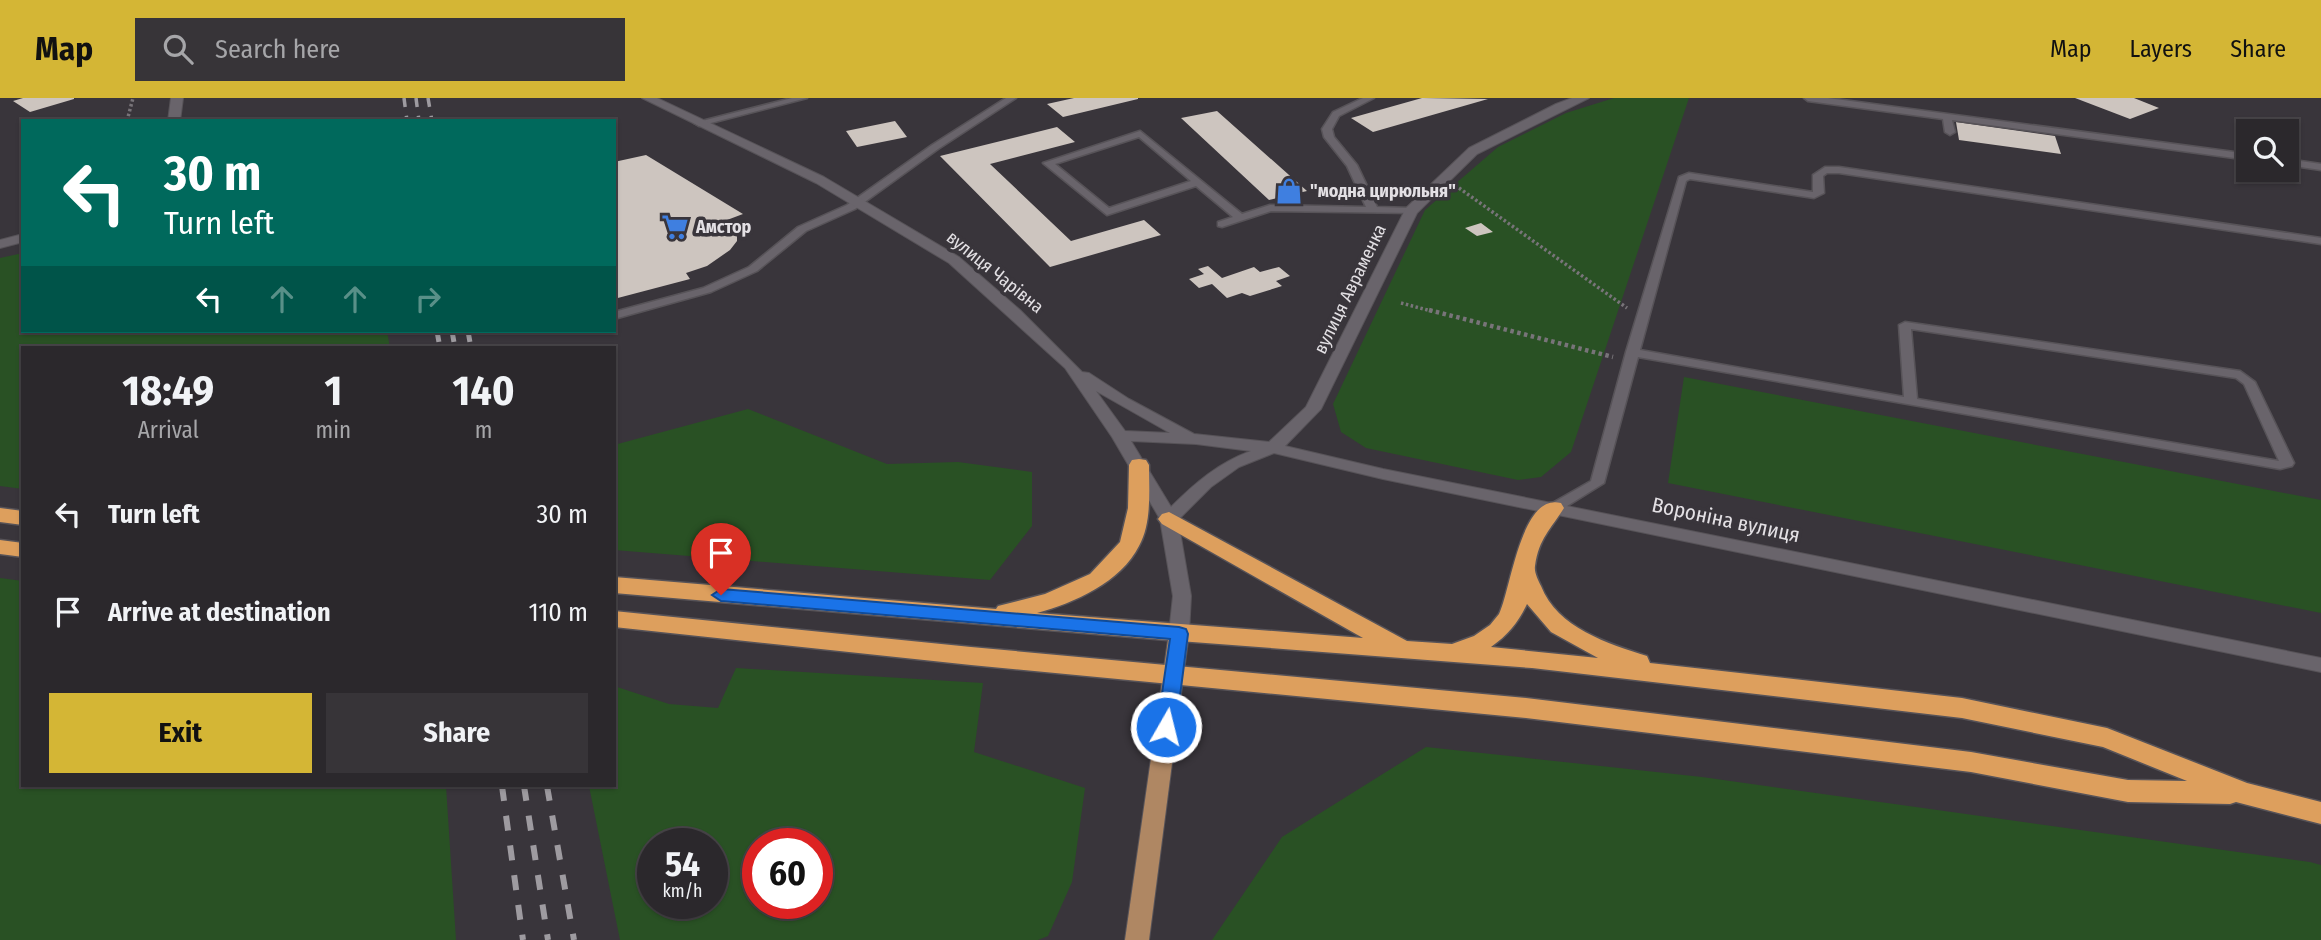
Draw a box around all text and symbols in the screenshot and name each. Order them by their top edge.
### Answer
search box [135,18,625,81]
text: Map [35,29,93,69]
icon: search [159,30,197,68]
text: Search here [215,34,340,65]
text: Map [2050,35,2092,63]
text: Layers [2130,35,2192,63]
text: Share [2230,35,2286,63]
map controls [2236,119,2299,182]
button: search [2236,119,2299,182]
text: 30 m [164,144,262,203]
icon: left [49,147,140,238]
shop icon: "модна цирюльня" [1274,176,1304,206]
place label: "модна цирюльня" [1310,180,1456,202]
text: Turn left [164,204,274,242]
supermarket icon: Амстор [660,212,690,242]
place label: Амстор [695,216,752,238]
street label: вулиця Авраменка [1309,220,1391,357]
street label: вулиця Чарівна [942,226,1048,318]
icon: left [190,280,228,318]
icon: ahead [263,280,301,318]
icon: ahead [336,280,374,318]
icon: right [409,280,447,318]
text: 18:49 [122,366,214,416]
text: 1 [324,366,342,416]
text: 140 [452,366,515,416]
text: Arrival [138,416,199,444]
text: min [316,416,351,444]
text: m [475,416,492,444]
street label: Вороніна вулиця [1650,492,1802,548]
icon: left [49,495,87,533]
text: Turn left [108,499,200,530]
text: 30 m [537,499,588,530]
pin [691,523,751,595]
icon: arrive [702,534,740,572]
icon: arrive [49,593,87,631]
text: Arrive at destination [108,597,331,628]
text: 110 m [528,597,588,628]
position arrow [1129,690,1203,764]
button: Exit [49,693,312,773]
button: Share [326,693,588,773]
speed limit sign: 60 [742,828,833,919]
text: 54 [665,843,700,885]
text: km/h [662,880,703,902]

